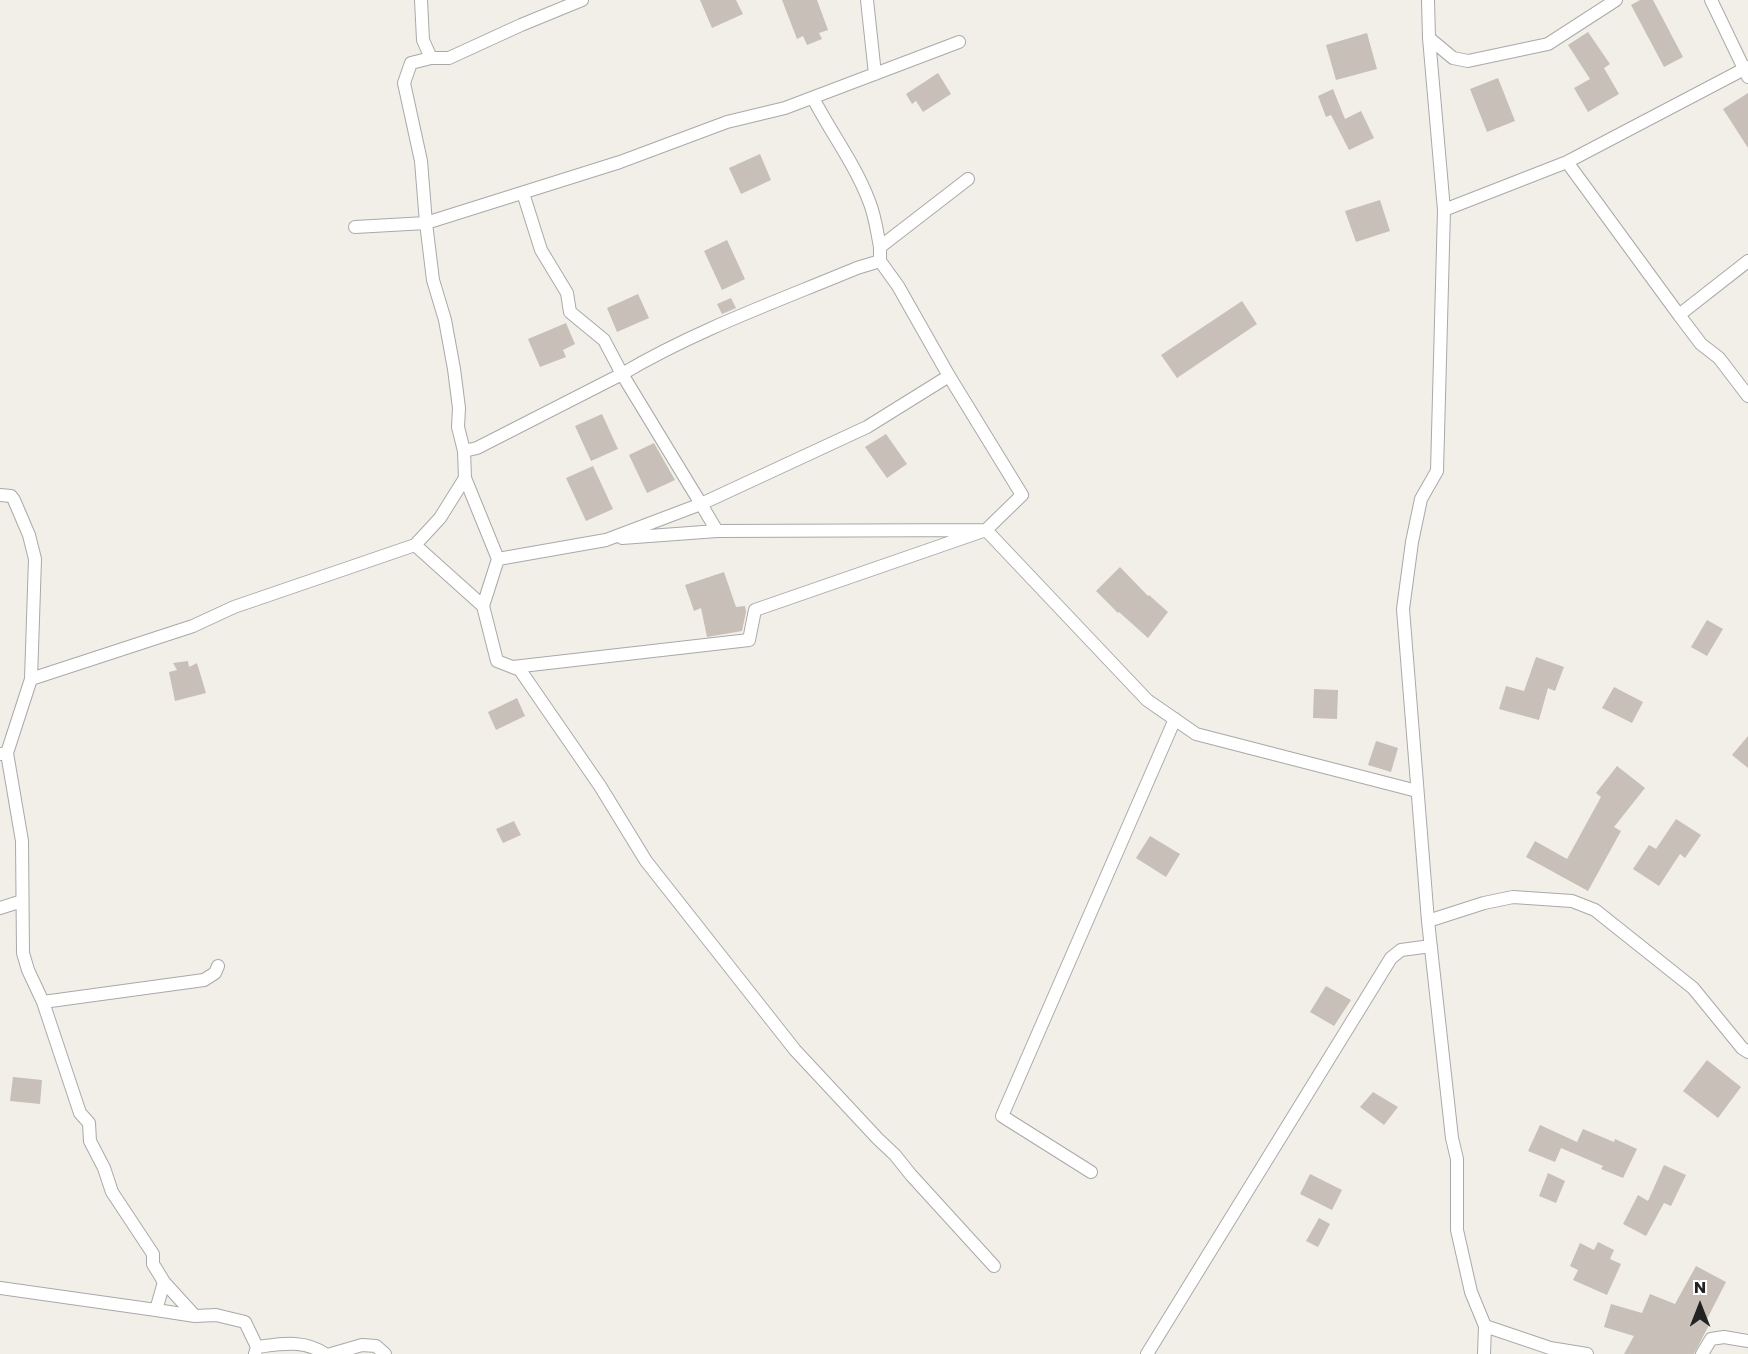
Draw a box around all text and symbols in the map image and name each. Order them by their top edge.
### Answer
north arrow [1670,1276,1730,1336]
text: N [1694,1276,1706,1299]

